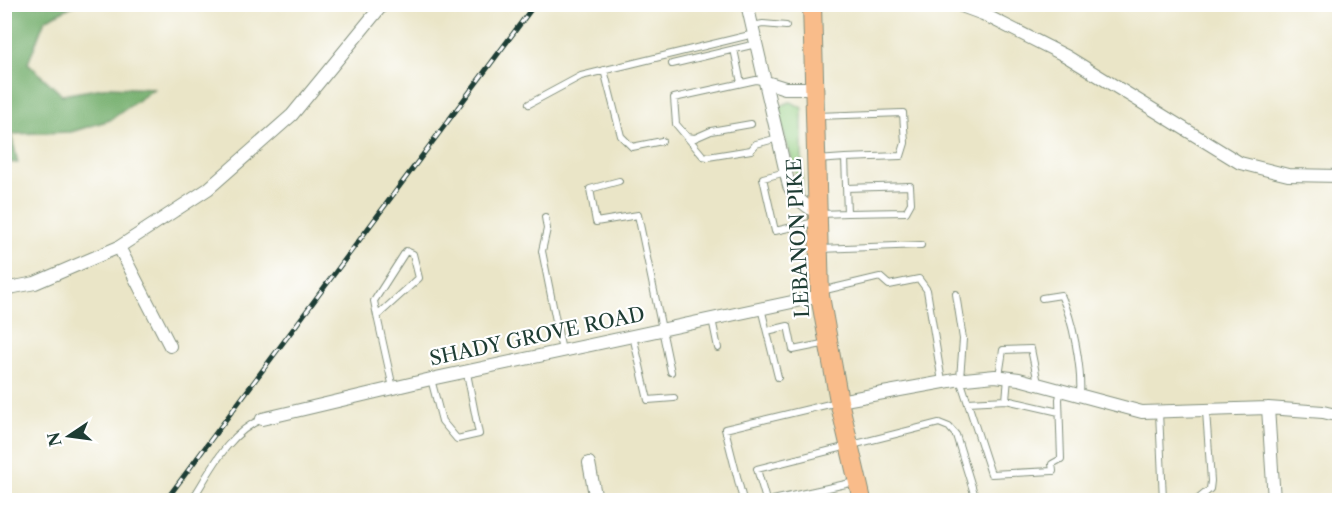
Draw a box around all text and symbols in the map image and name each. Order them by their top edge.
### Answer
street label: LEBANON PIKE [782,158,814,318]
street label: SHADY GROVE ROAD [427,301,647,371]
north arrow [39,406,99,466]
text: N [43,430,66,448]

